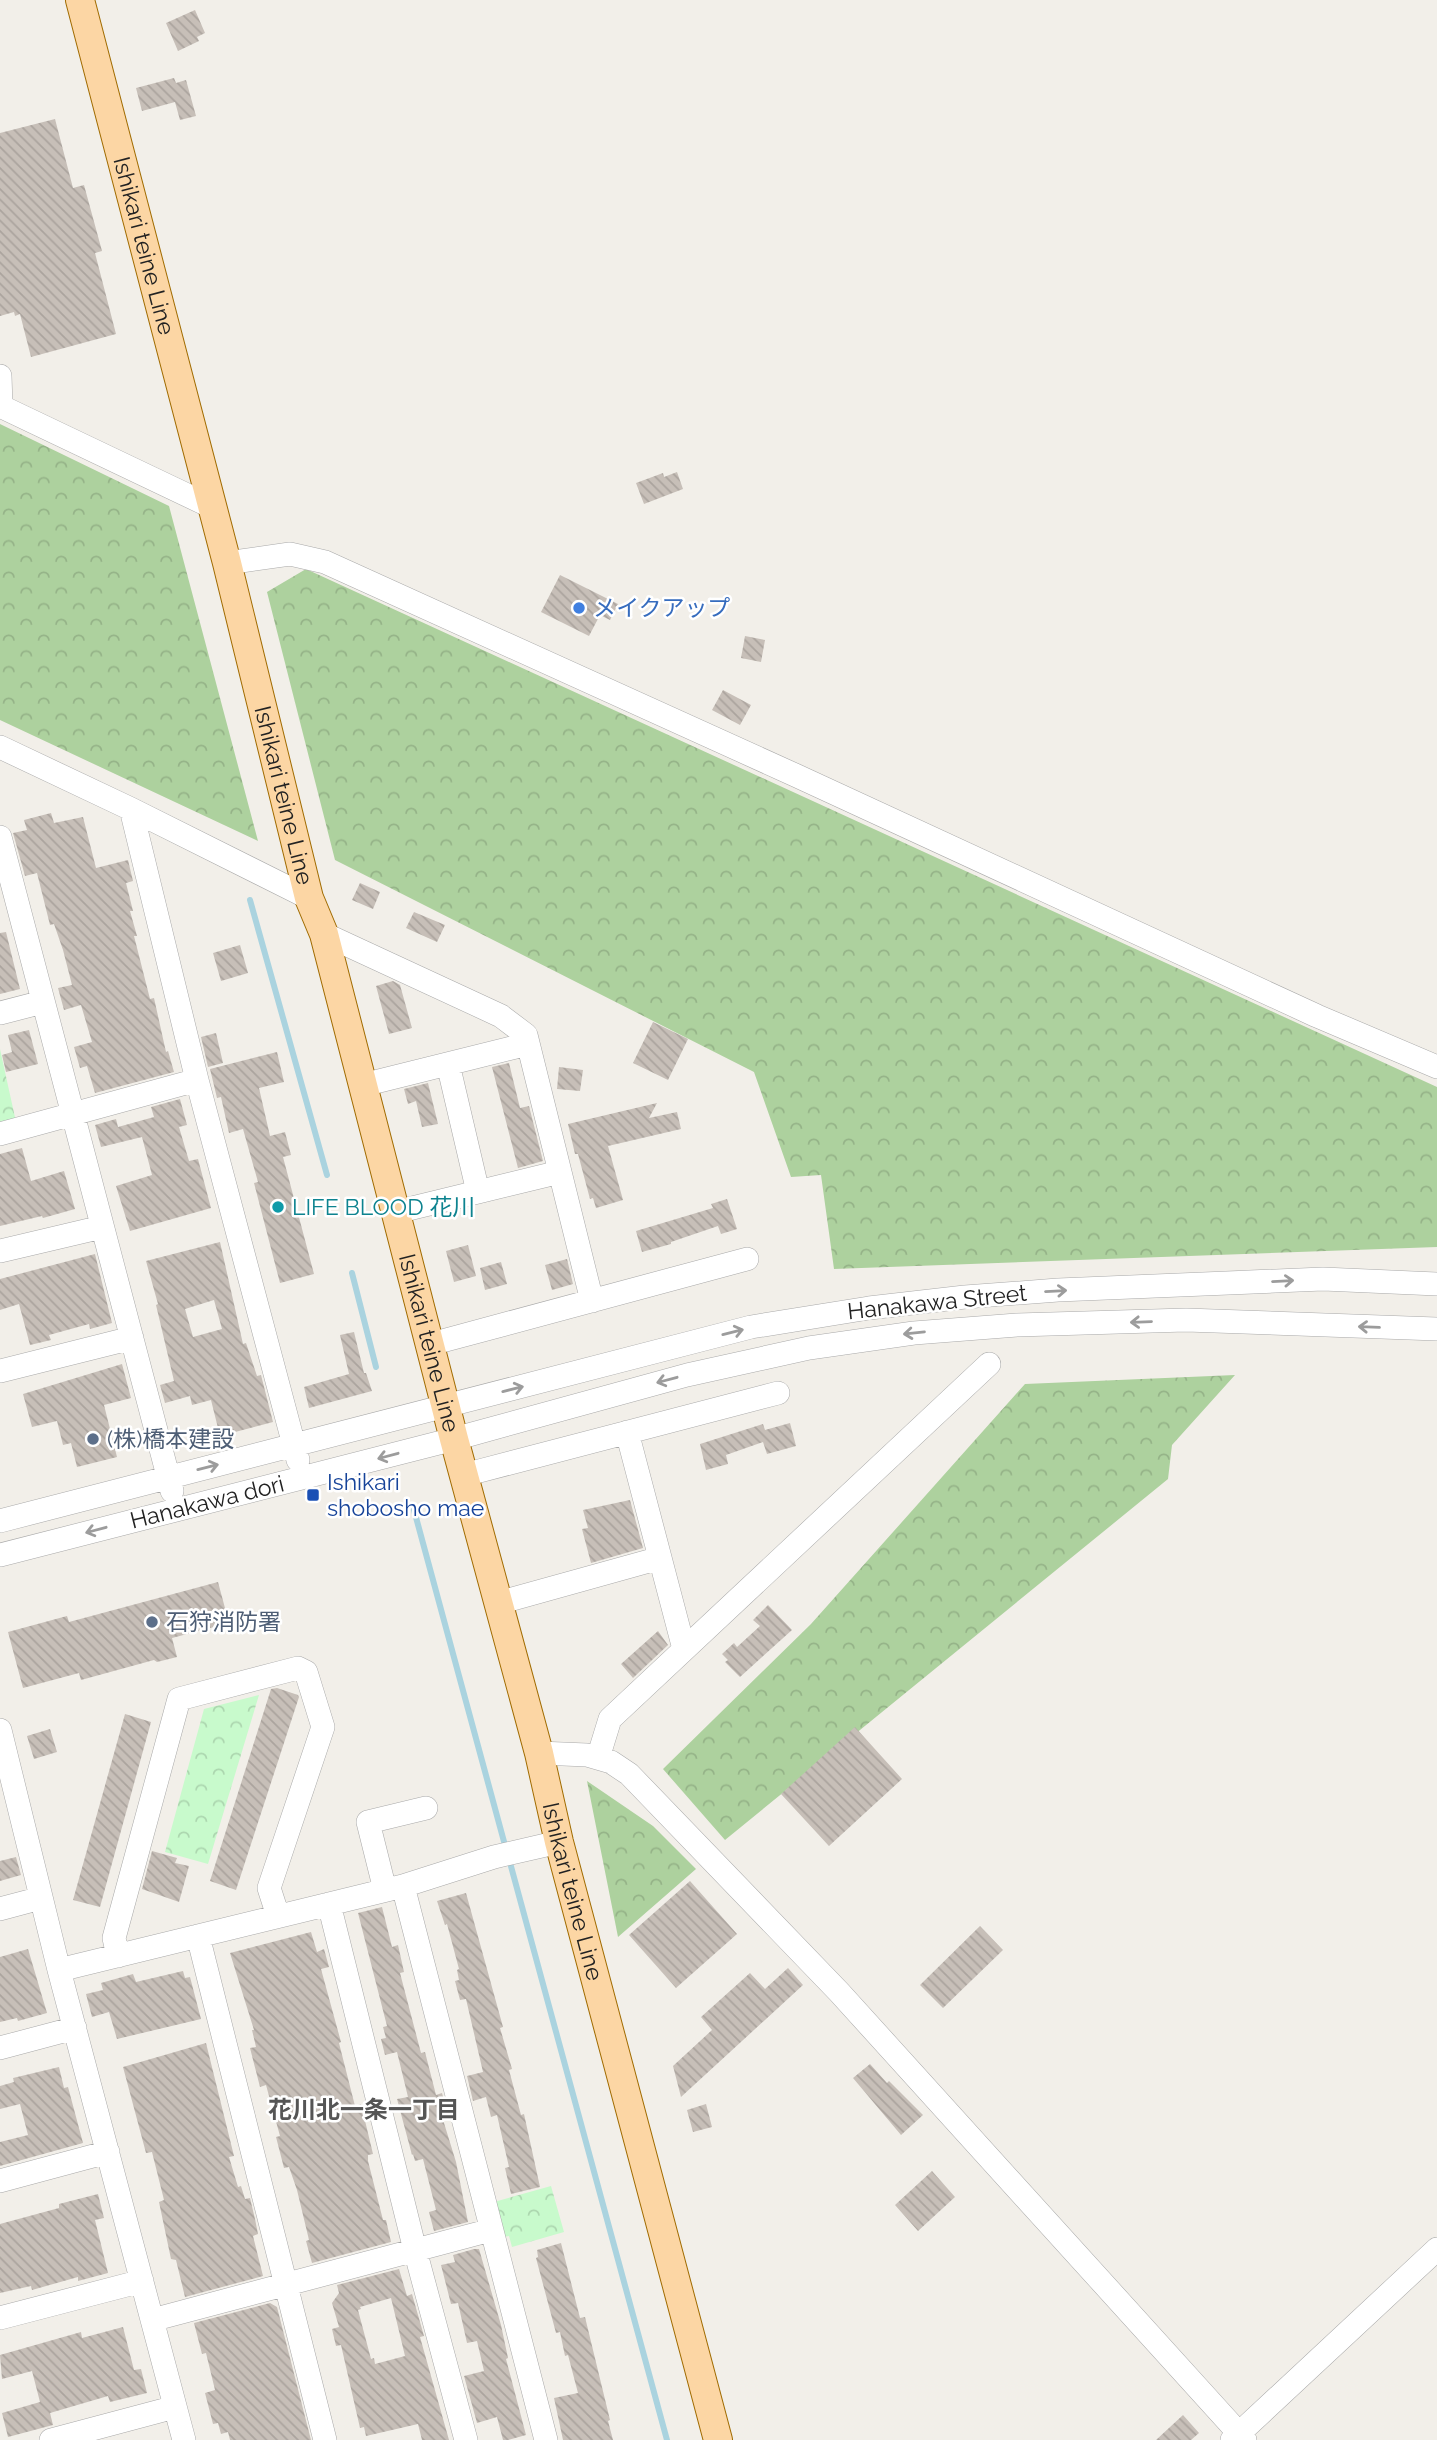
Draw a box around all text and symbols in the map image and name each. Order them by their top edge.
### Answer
street label: Ishikari teine Line [108,154,181,338]
place label: メイクアップ [593,594,731,621]
marker: メイクアップ [571,600,587,616]
street label: Ishikari teine Line [249,703,319,887]
place label: LIFE BLOOD 花川 [292,1193,475,1220]
marker: LIFE BLOOD 花川 [270,1199,286,1215]
street label: Ishikari teine Line [394,1251,466,1435]
one-way arrow [1271,1274,1294,1287]
street label: Hanakawa Street [846,1279,1028,1324]
one-way arrow [1044,1284,1067,1297]
one-way arrow [1130,1315,1153,1328]
one-way arrow [1358,1320,1381,1333]
one-way arrow [721,1325,744,1338]
one-way arrow [903,1327,926,1340]
one-way arrow [656,1374,679,1387]
one-way arrow [501,1382,524,1395]
place label: (株)橋本建設 [107,1425,234,1452]
marker: (株)橋本建設 [85,1431,101,1447]
one-way arrow [377,1450,400,1463]
one-way arrow [197,1460,219,1473]
place label: Ishikari shobosho mae [327,1468,484,1521]
street label: Hanakawa dori [127,1469,287,1534]
marker: Ishikari shobosho mae [305,1487,321,1503]
one-way arrow [85,1524,107,1537]
place label: 石狩消防署 [166,1608,281,1635]
marker: 石狩消防署 [144,1614,160,1630]
street label: Ishikari teine Line [537,1800,609,1983]
district label: 花川北一条一丁目 [268,2095,460,2124]

